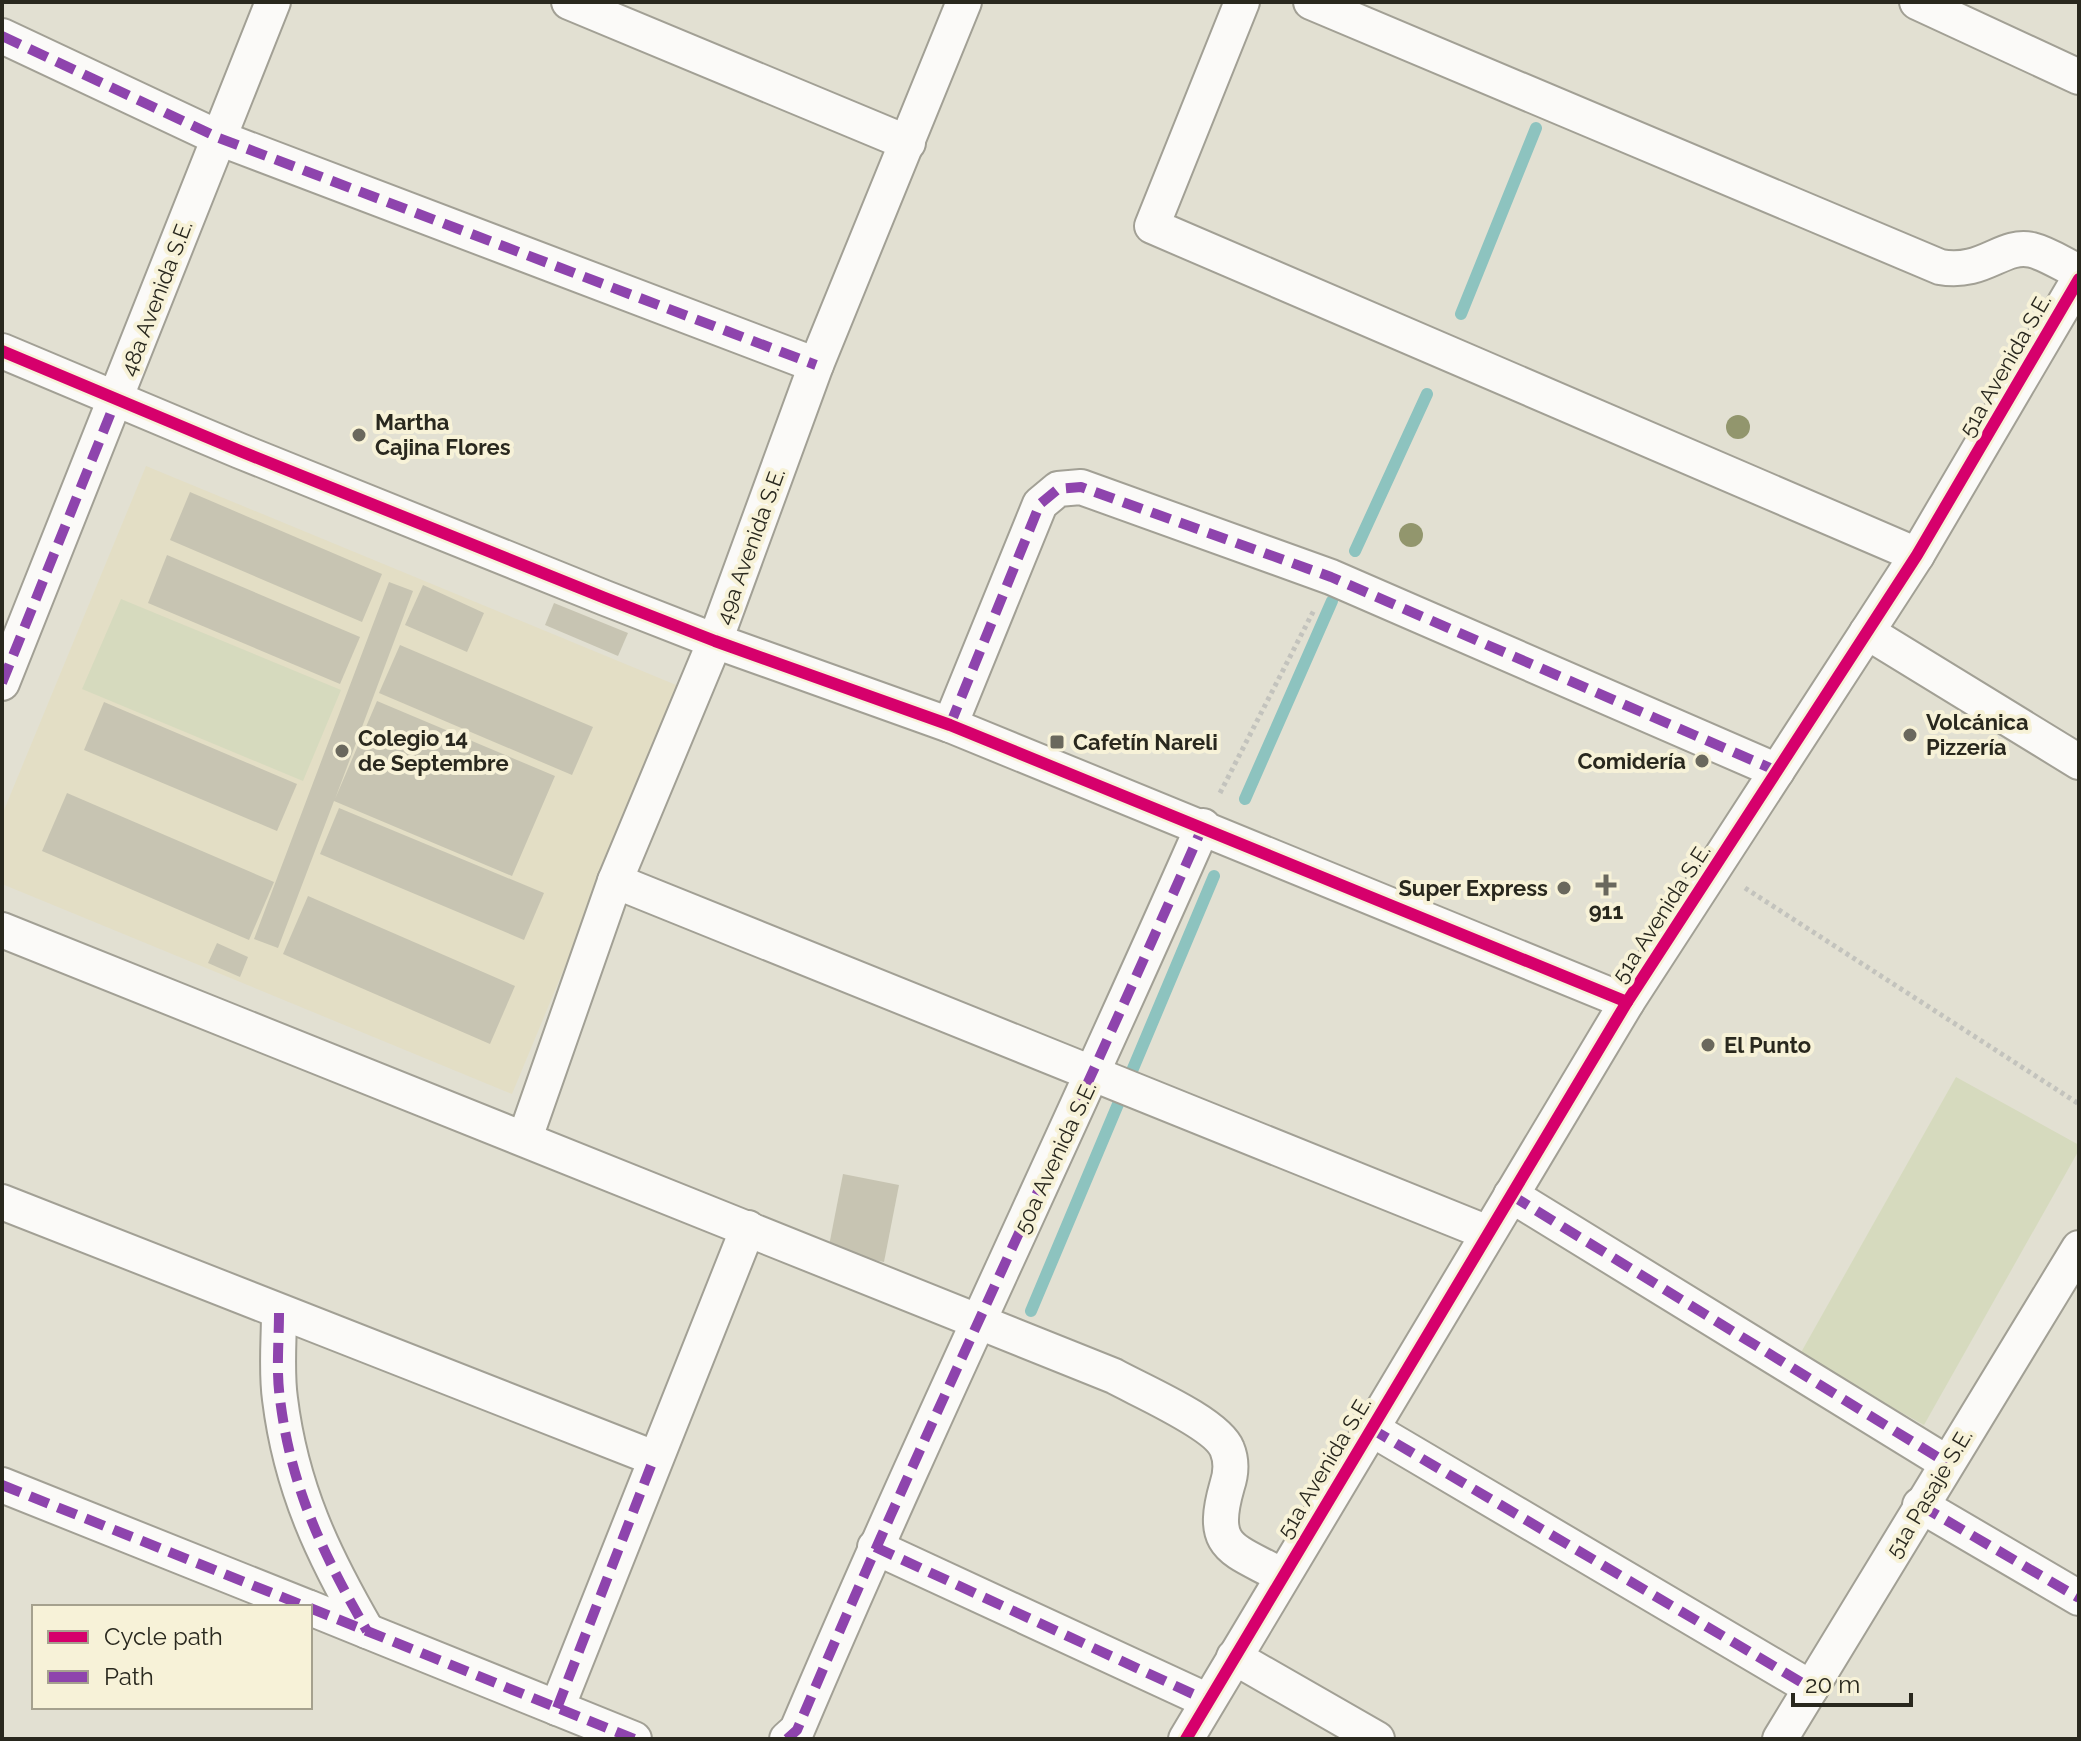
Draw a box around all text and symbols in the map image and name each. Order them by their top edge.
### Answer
street label: 48a Avenida S.E. [114,217,198,379]
street label: 51a Avenida S.E. [1954,289,2056,441]
place label: Martha Cajina Flores [375,409,511,460]
marker: Martha Cajina Flores [350,426,368,444]
street label: 49a Avenida S.E. [710,464,790,628]
place label: Volcánica Pizzería [1926,709,2029,760]
place label: Colegio 14 de Septembre [358,725,509,776]
marker: Volcánica Pizzería [1901,726,1919,744]
place label: Cafetín Nareli [1073,729,1218,755]
marker: Cafetín Nareli [1048,733,1066,751]
marker: Colegio 14 de Septembre [333,742,351,760]
place label: Comidería [1577,748,1686,774]
marker: Comidería [1693,752,1711,770]
street label: 51a Avenida S.E. [1606,839,1716,987]
place label: Super Express [1398,875,1548,901]
marker: 911 [1597,876,1615,894]
marker: Super Express [1555,879,1573,897]
place label: 911 [1589,898,1623,924]
place label: El Punto [1724,1032,1811,1058]
marker: El Punto [1699,1036,1717,1054]
street label: 50a Avenida S.E. [1008,1077,1102,1237]
street label: 51a Avenida S.E. [1271,1391,1377,1543]
street label: 51a Pasaje S.E. [1880,1424,1978,1562]
legend [32,1605,312,1709]
text: Cycle path [104,1622,223,1651]
scale bar [1793,1657,1911,1707]
text: Path [104,1662,154,1691]
text: 20 m [1805,1670,1860,1699]

